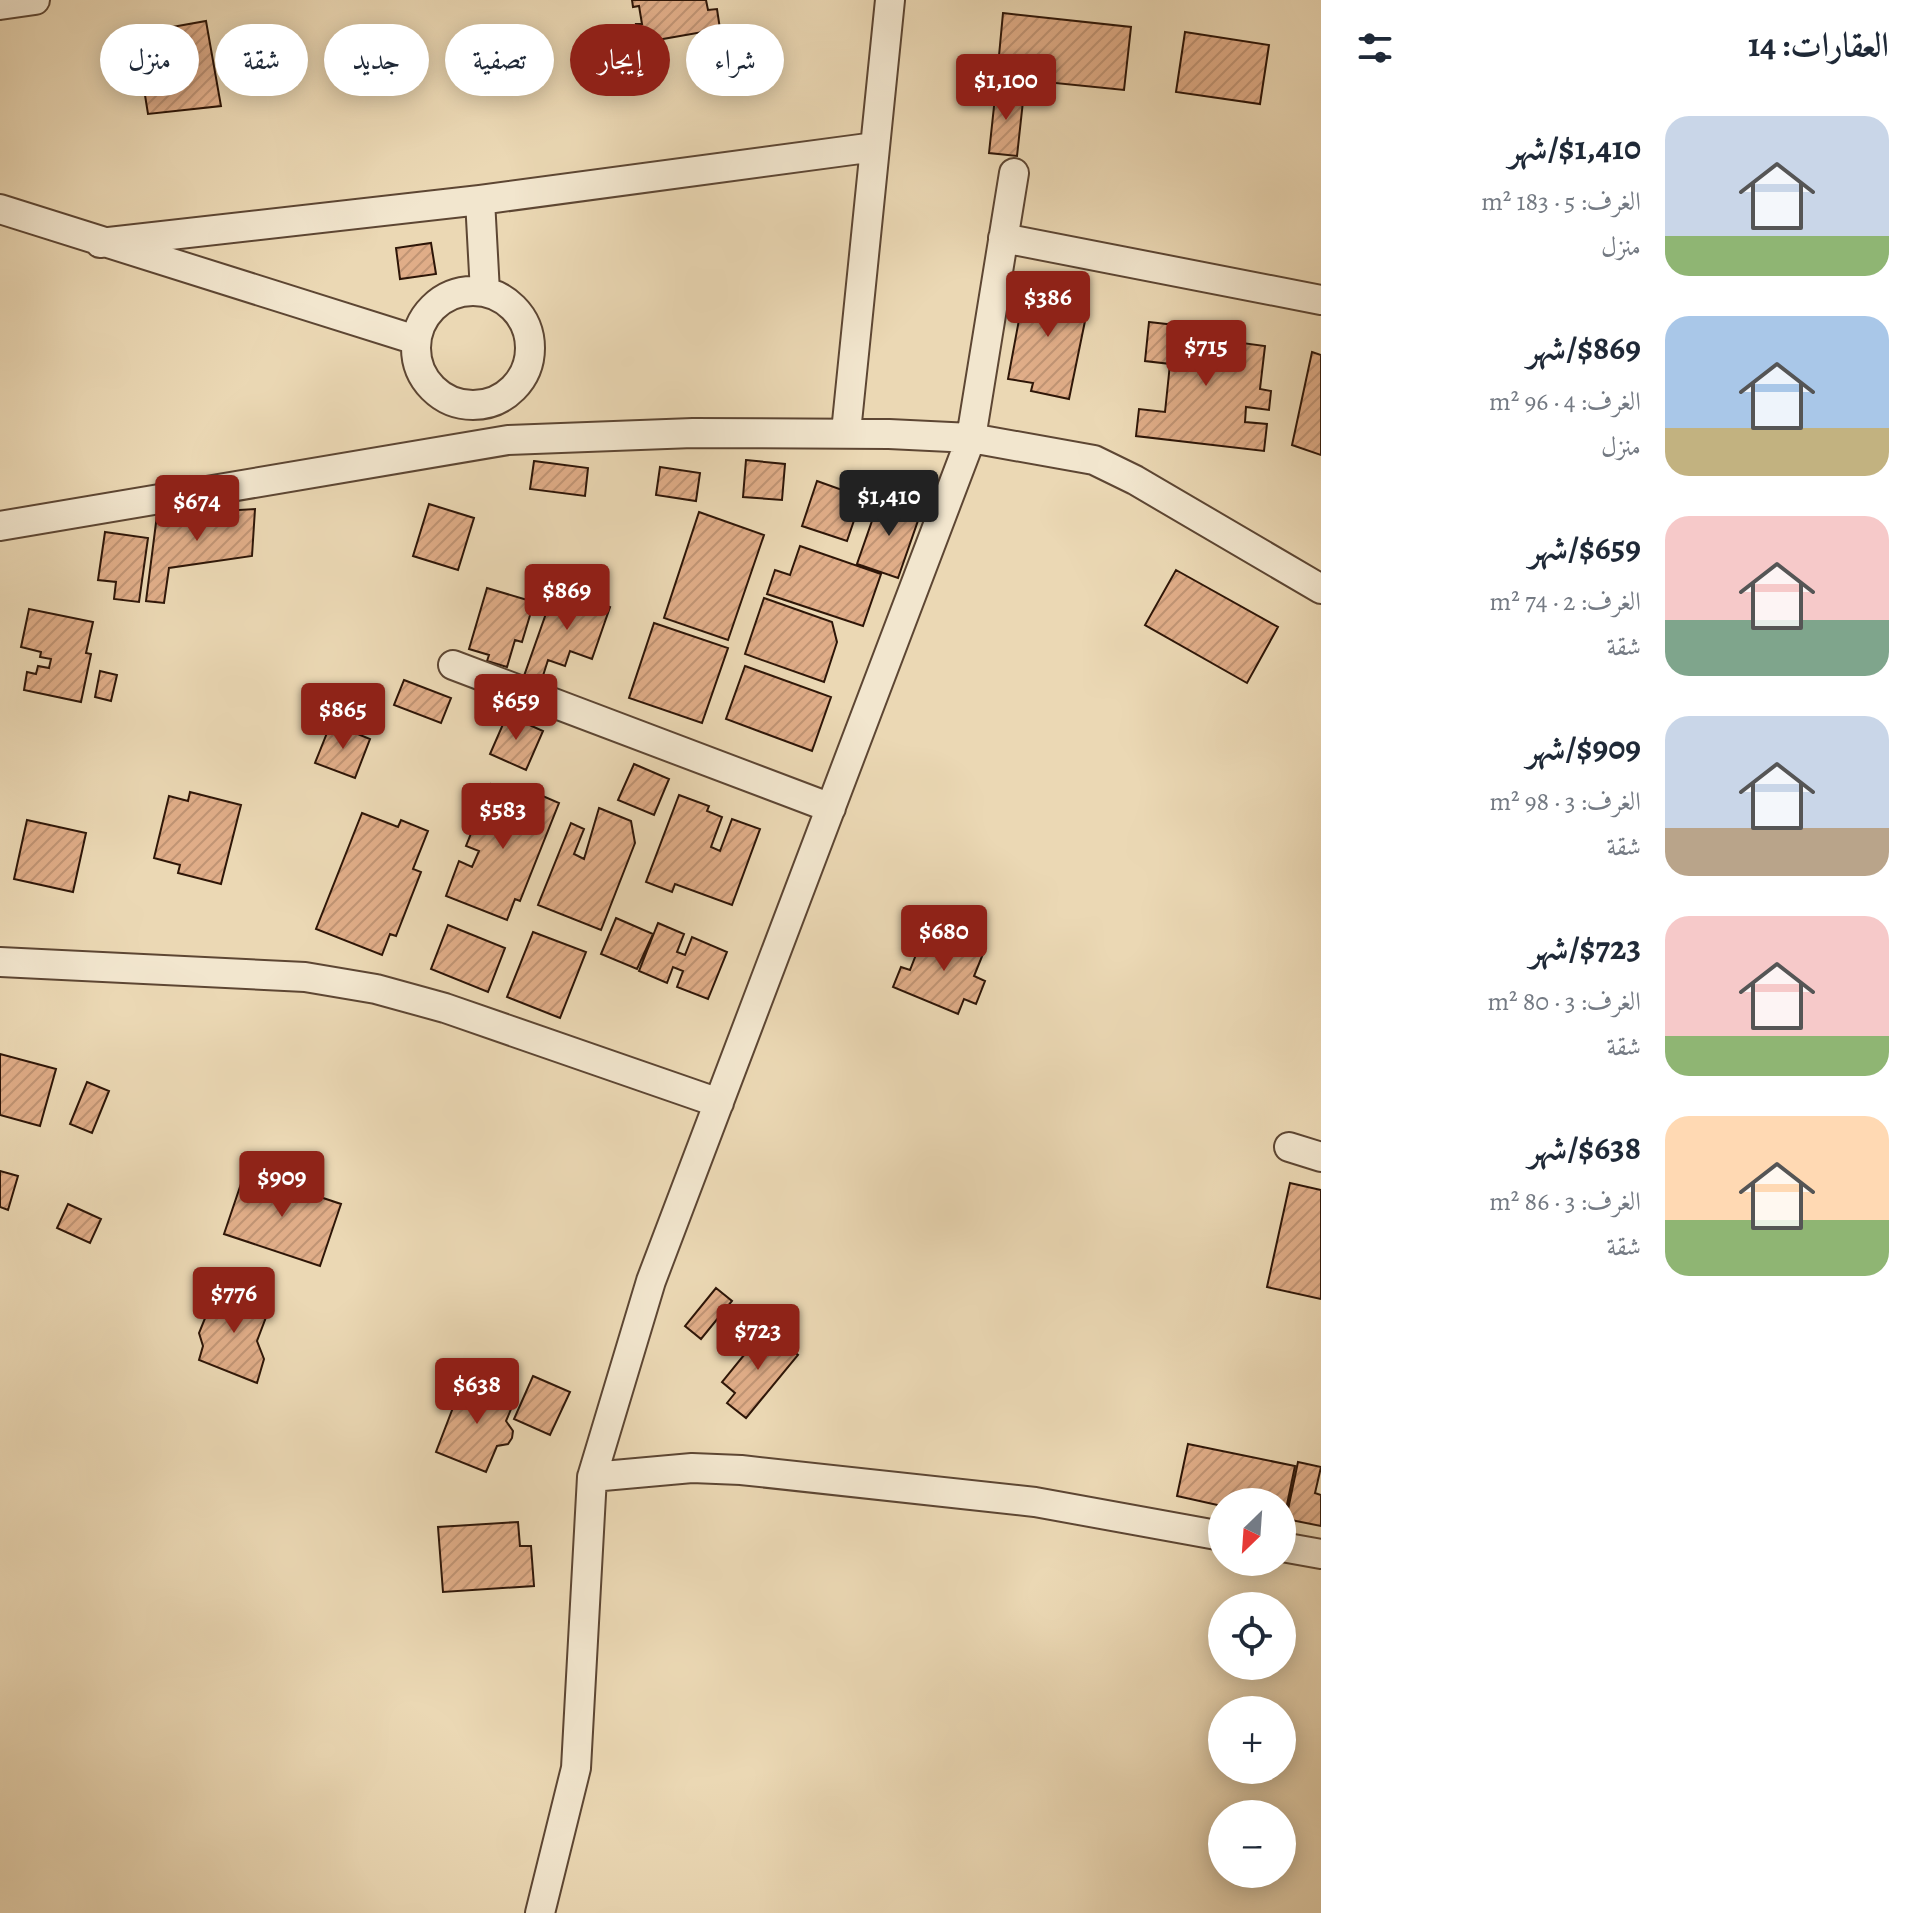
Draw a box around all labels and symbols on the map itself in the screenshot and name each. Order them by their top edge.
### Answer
pin: $1,100 [941,54,1071,122]
pin: $386 [1001,271,1095,339]
pin: $715 [1159,320,1253,388]
pin: $1,410 [824,470,954,538]
pin: $674 [150,475,244,543]
pin: $869 [520,564,614,632]
pin: $659 [469,674,563,742]
pin: $865 [296,683,390,751]
pin: $583 [456,783,550,851]
pin: $680 [897,905,991,973]
pin: $909 [235,1151,329,1219]
pin: $776 [187,1267,281,1335]
pin: $723 [711,1304,805,1372]
pin: $638 [430,1358,524,1426]
north arrow [1208,1488,1296,1576]

